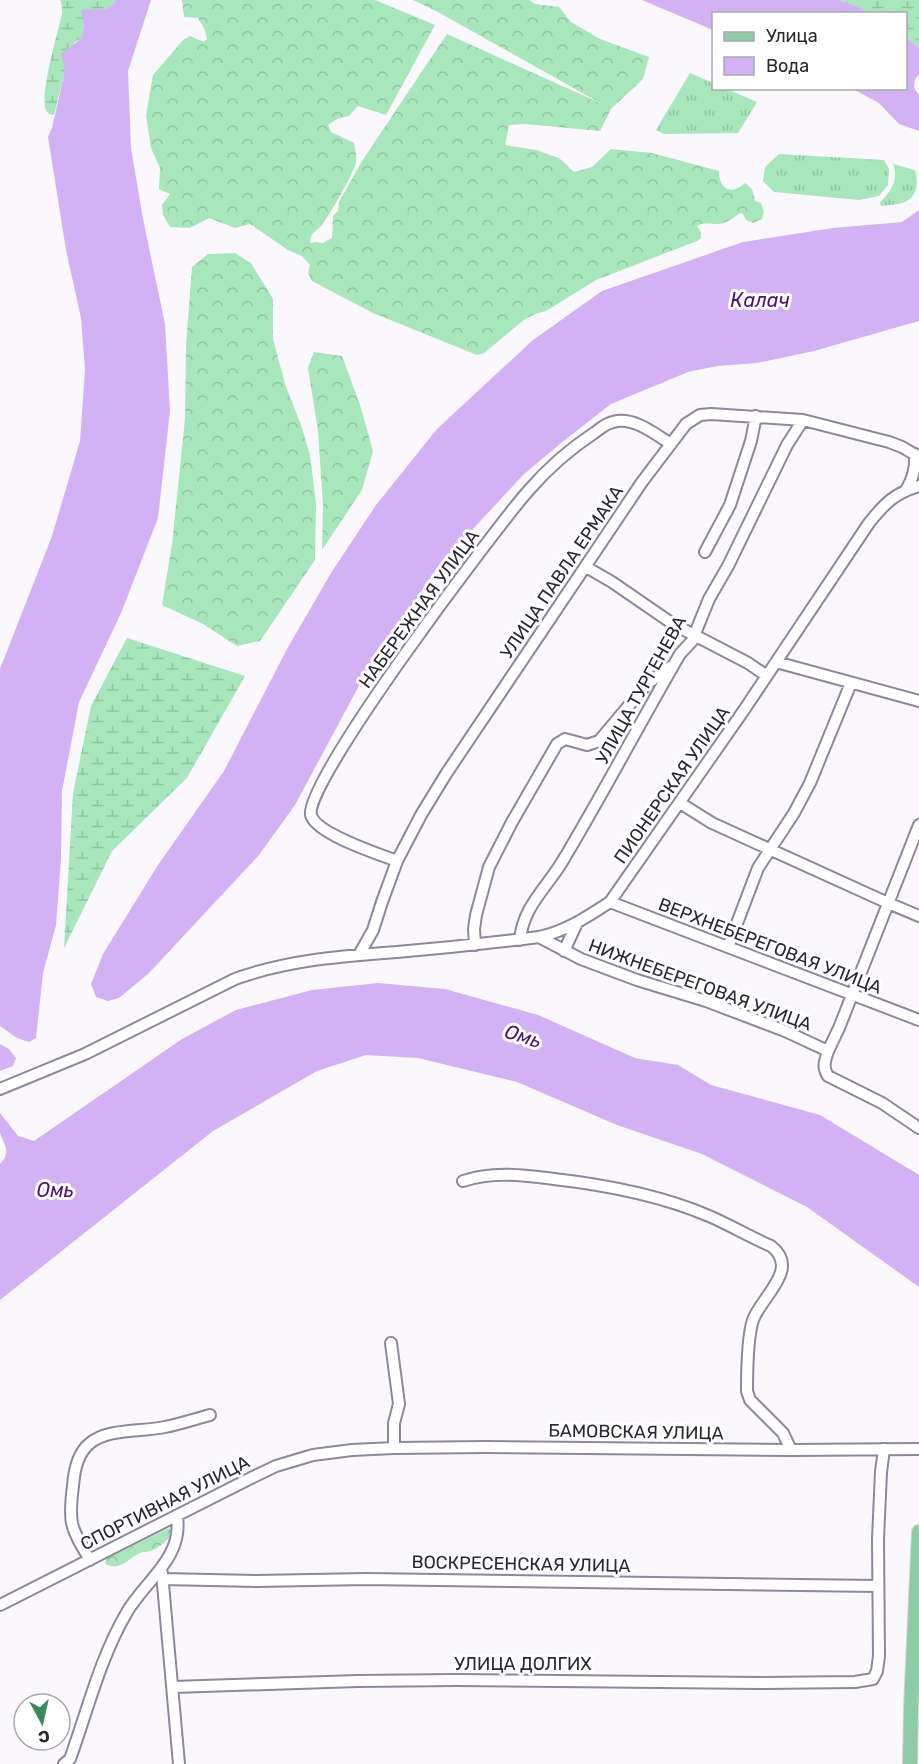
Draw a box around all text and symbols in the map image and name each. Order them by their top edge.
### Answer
legend [712,12,907,90]
text: Улица [766,25,818,47]
text: Вода [766,55,809,77]
water label: Калач [730,288,790,312]
street label: УЛИЦА ПАВЛА ЕРМАКА [496,481,628,663]
street label: НАБЕРЕЖНАЯ УЛИЦА [354,526,484,692]
street label: УЛИЦА ТУРГЕНЕВА [591,612,691,768]
street label: ПИОНЕРСКАЯ УЛИЦА [609,702,735,868]
street label: ВЕРХНЕБЕРЕГОВАЯ УЛИЦА [655,893,885,999]
street label: НИЖНЕБЕРЕГОВАЯ УЛИЦА [585,934,815,1036]
water label: Омь [502,1019,544,1053]
water label: Омь [36,1178,74,1202]
street label: БАМОВСКАЯ УЛИЦА [548,1419,724,1445]
street label: СПОРТИВНАЯ УЛИЦА [77,1451,253,1555]
street label: ВОСКРЕСЕНСКАЯ УЛИЦА [411,1551,631,1577]
street label: УЛИЦА ДОЛГИХ [454,1653,592,1675]
north arrow [12,1692,72,1752]
text: С [37,1726,51,1747]

